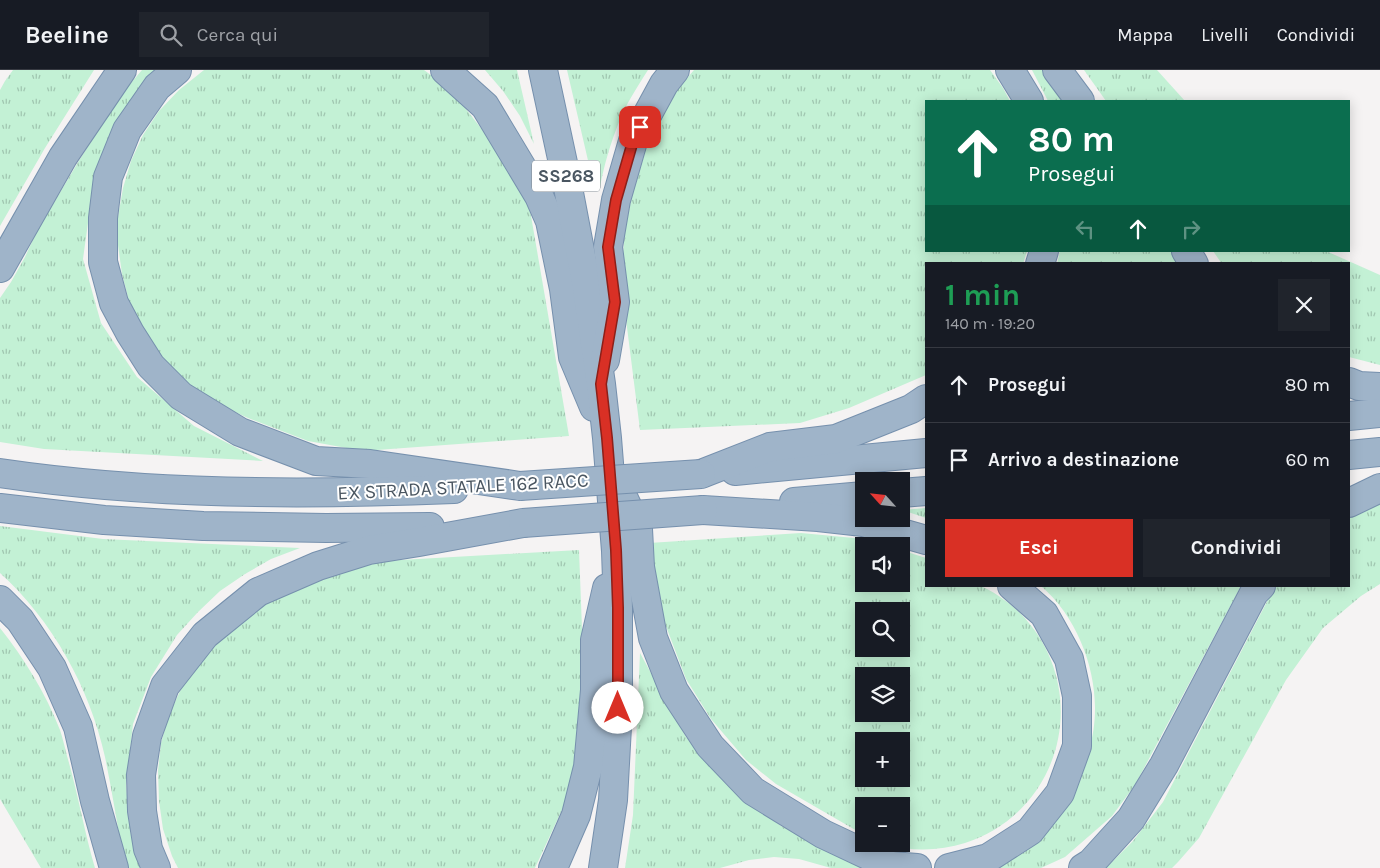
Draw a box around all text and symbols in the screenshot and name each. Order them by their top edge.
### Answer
search box [139,12,489,57]
text: Beeline [25,21,109,49]
icon: search [157,21,185,49]
text: Cerca qui [197,24,278,46]
text: Mappa [1117,24,1173,46]
text: Livelli [1201,24,1249,46]
text: Condividi [1277,24,1355,46]
pin [619,106,661,148]
icon: arrive [626,113,654,141]
text: 80 m [1028,119,1115,160]
icon: ahead [945,120,1010,185]
road number: SS268 [532,160,600,192]
text: Prosegui [1028,161,1115,187]
icon: left [1071,215,1099,243]
icon: ahead [1124,215,1152,243]
icon: right [1177,215,1205,243]
text: 1 min [945,277,1020,313]
button: close [1278,279,1330,331]
text: 140 m · 19:20 [945,314,1035,333]
icon: ahead [945,371,973,399]
text: Prosegui [988,374,1067,396]
text: 80 m [1285,374,1330,396]
icon: arrive [945,446,973,474]
text: Arrivo a destinazione [988,449,1179,471]
text: 60 m [1286,449,1330,471]
street label: EX STRADA STATALE 162 RACC [337,469,589,505]
north arrow [855,472,910,528]
map controls [855,472,910,852]
button: Esci [945,519,1133,577]
button: Condividi [1143,519,1330,577]
button: sound [855,537,910,592]
button: search [855,602,910,657]
button: layers [855,667,910,722]
position arrow [591,681,643,733]
button: + [855,732,910,787]
button: − [855,797,910,852]

